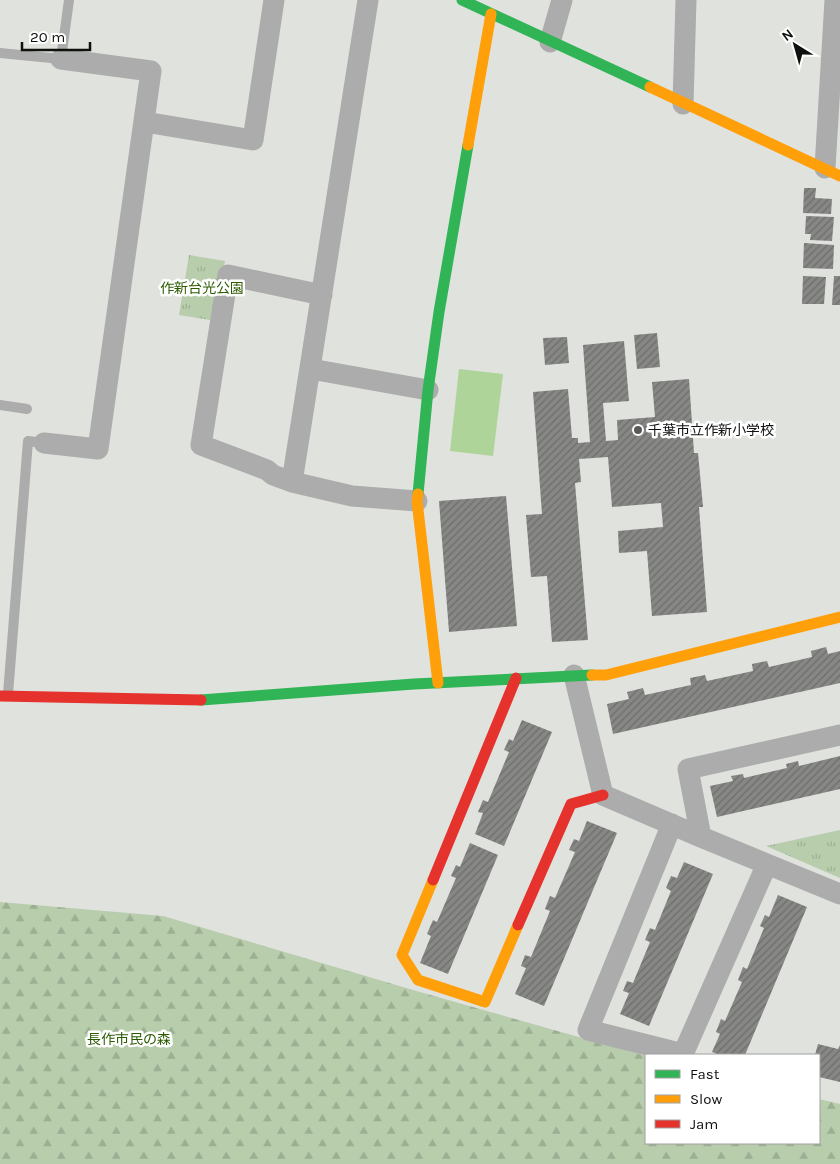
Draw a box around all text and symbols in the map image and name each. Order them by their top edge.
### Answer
scale bar [22,20,90,52]
north arrow [770,20,820,70]
text: N [778,25,797,45]
text: 20 m [30,28,65,46]
park label: 作新台光公園 [160,280,244,297]
place label: 千葉市立作新小学校 [648,422,774,439]
marker: 千葉市立作新小学校 [632,424,644,436]
park label: 長作市民の森 [87,1031,171,1048]
legend [645,1054,820,1144]
text: Fast [690,1065,720,1083]
text: Slow [690,1090,722,1108]
text: Jam [690,1115,718,1133]

